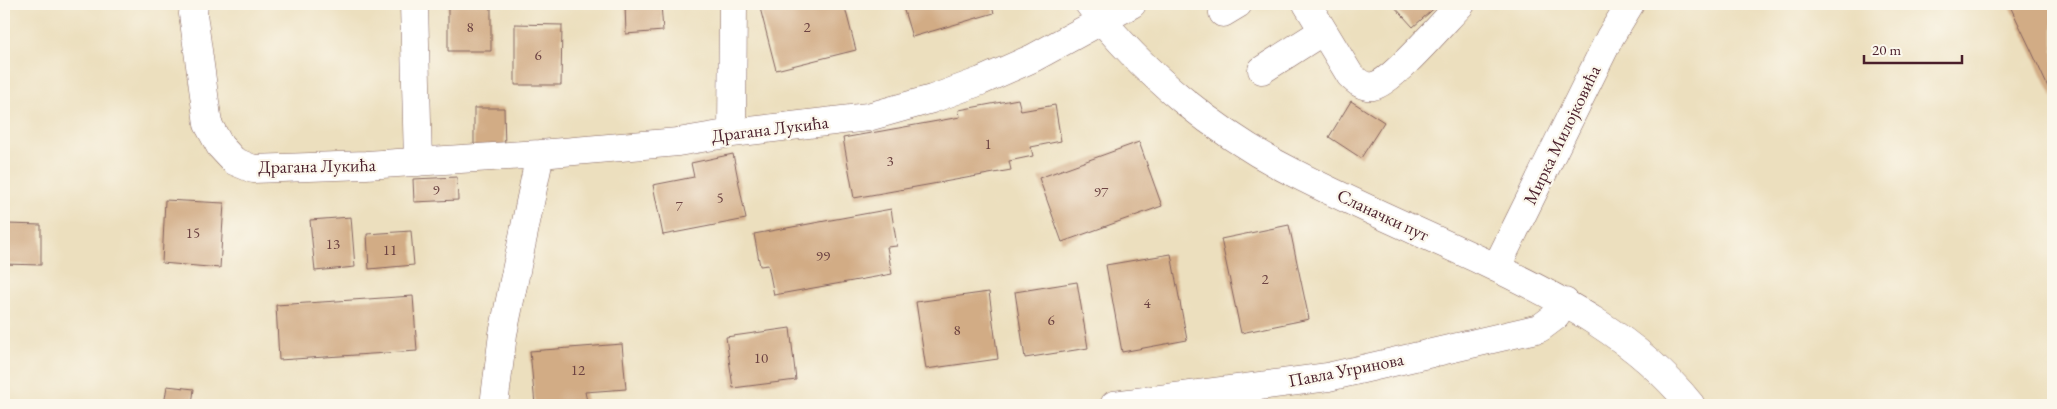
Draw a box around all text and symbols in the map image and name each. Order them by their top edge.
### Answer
house number: 8 [466,17,474,36]
house number: 2 [803,17,811,36]
scale bar [1864,32,1962,64]
text: 20 m [1872,40,1901,59]
house number: 6 [534,45,542,64]
street label: Мирка Милојковића [1518,61,1606,208]
street label: Драгана Лукића [710,110,831,147]
house number: 1 [984,134,992,153]
house number: 3 [886,151,894,170]
street label: Драгана Лукића [258,153,377,178]
house number: 9 [432,180,440,199]
house number: 97 [1094,182,1109,201]
street label: Сланачки пут [1334,183,1433,246]
house number: 5 [716,188,724,207]
house number: 7 [675,196,683,215]
house number: 15 [186,223,200,242]
house number: 13 [326,234,340,253]
house number: 11 [383,240,397,259]
house number: 99 [816,246,830,265]
house number: 2 [1261,269,1269,288]
house number: 4 [1143,293,1151,312]
house number: 6 [1047,310,1055,329]
house number: 8 [953,320,961,339]
street label: Павла Угринова [1286,347,1406,392]
house number: 10 [754,348,768,367]
house number: 12 [571,360,586,379]

